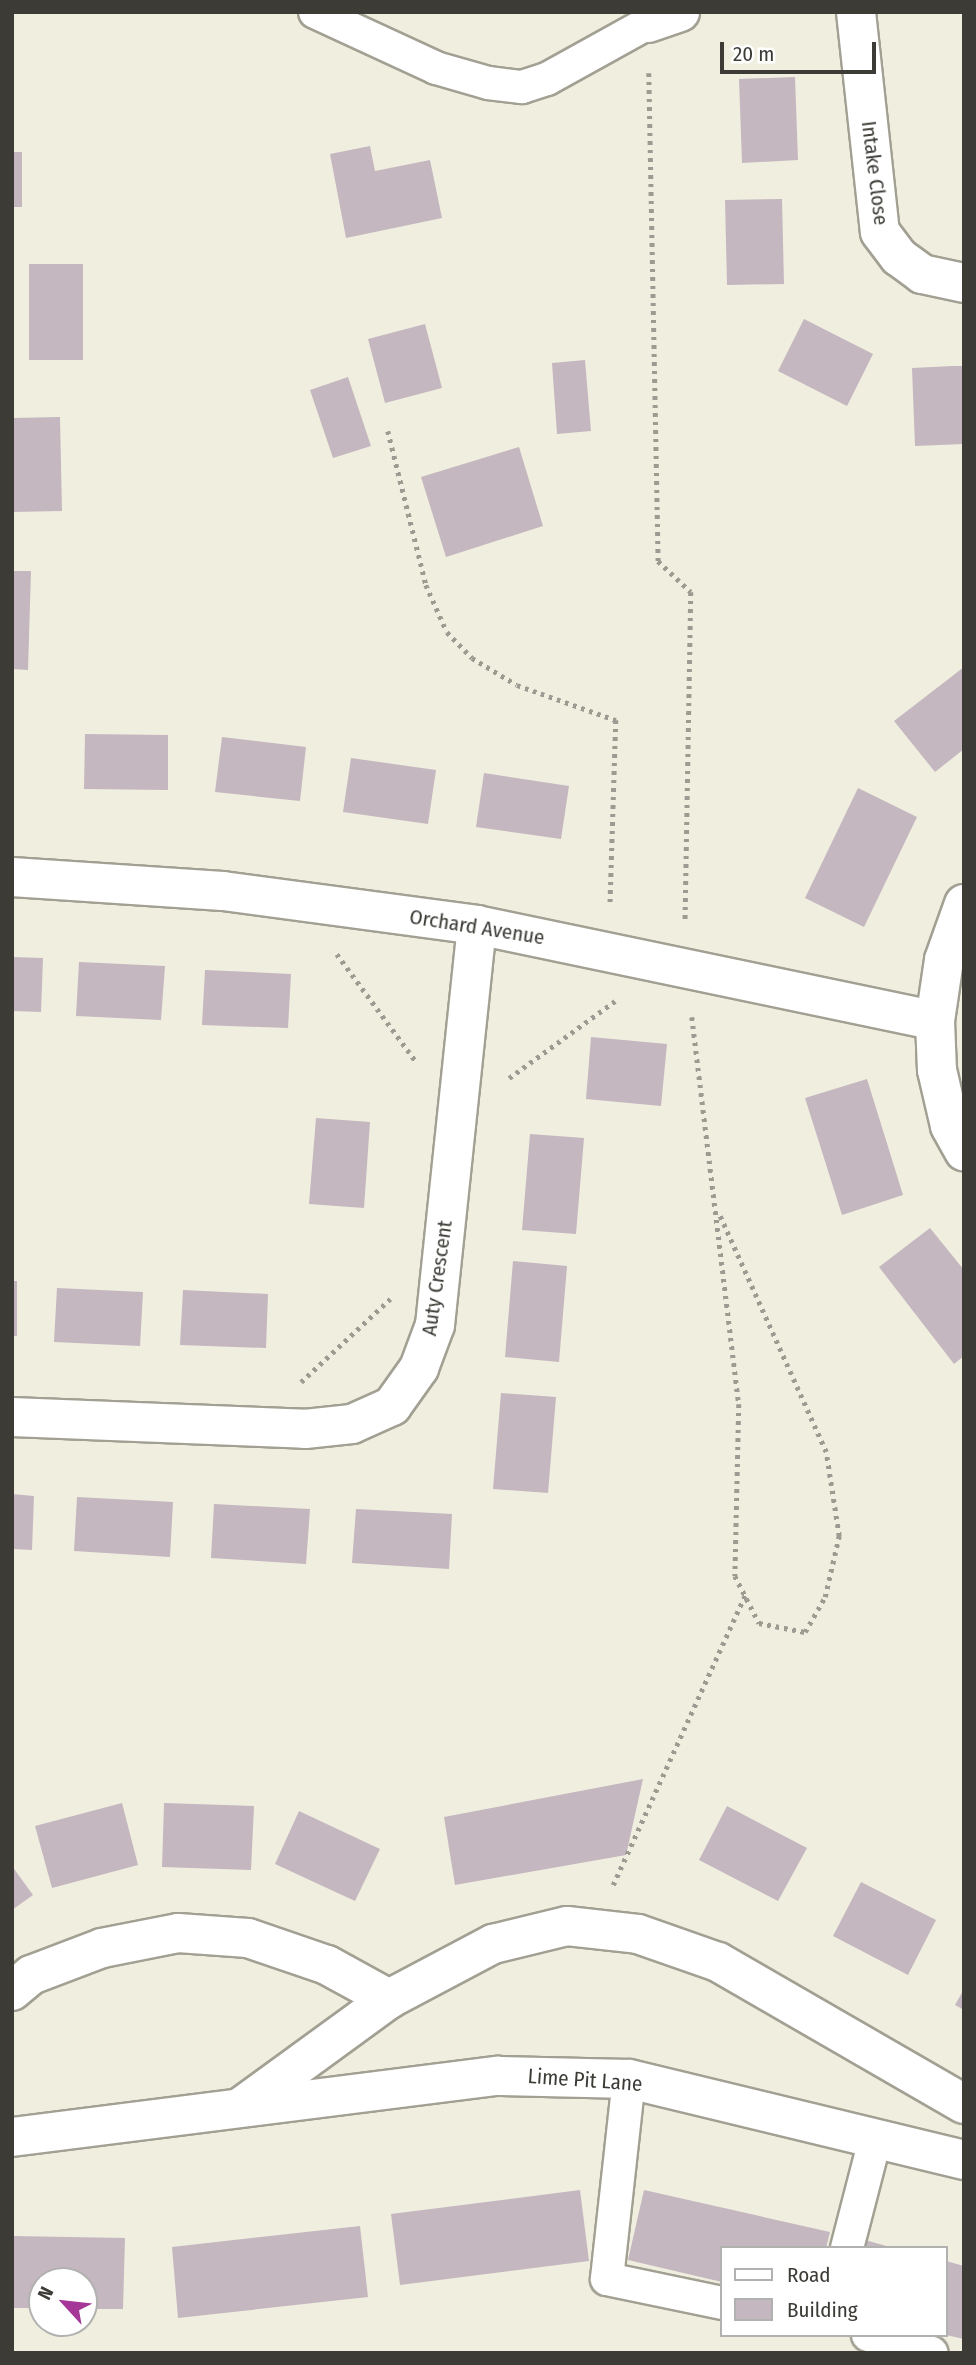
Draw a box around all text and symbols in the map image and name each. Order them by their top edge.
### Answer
scale bar [724,28,880,72]
text: 20 m [733,41,774,67]
street label: Intake Close [856,119,894,227]
street label: Orchard Avenue [408,904,546,950]
street label: Auty Crescent [416,1219,458,1337]
street label: Lime Pit Lane [527,2063,643,2097]
legend [720,2246,948,2337]
text: Road [787,2262,831,2288]
north arrow [28,2267,98,2337]
text: N [33,2283,58,2303]
text: Building [787,2297,858,2323]

